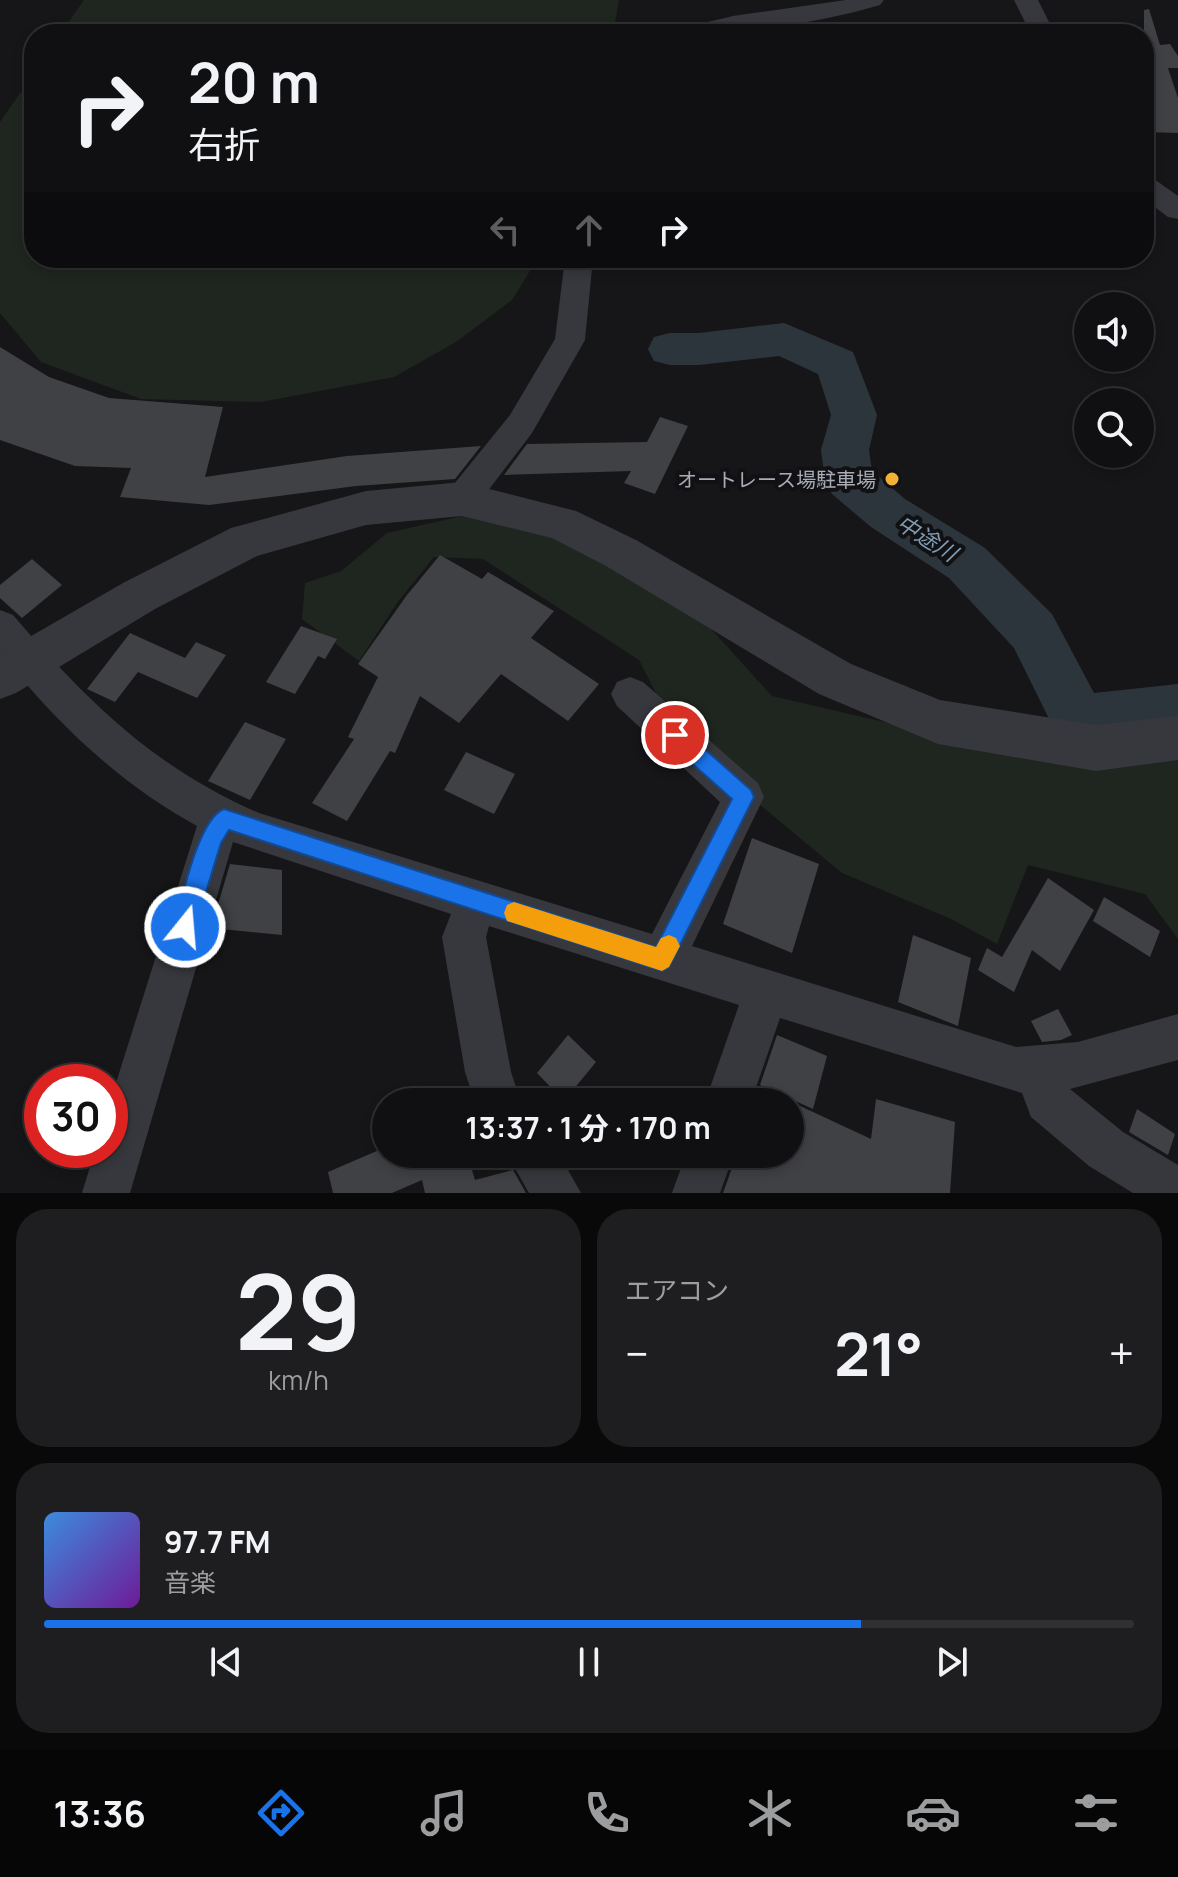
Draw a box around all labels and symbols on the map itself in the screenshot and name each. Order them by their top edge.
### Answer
place label: オートレース場駐車場 [677,466,876,493]
marker: オートレース場駐車場 [883,470,901,488]
water label: 中途川 [891,508,965,569]
pin [641,701,709,769]
position arrow [143,885,227,969]
speed limit sign: 30 [24,1064,128,1168]

